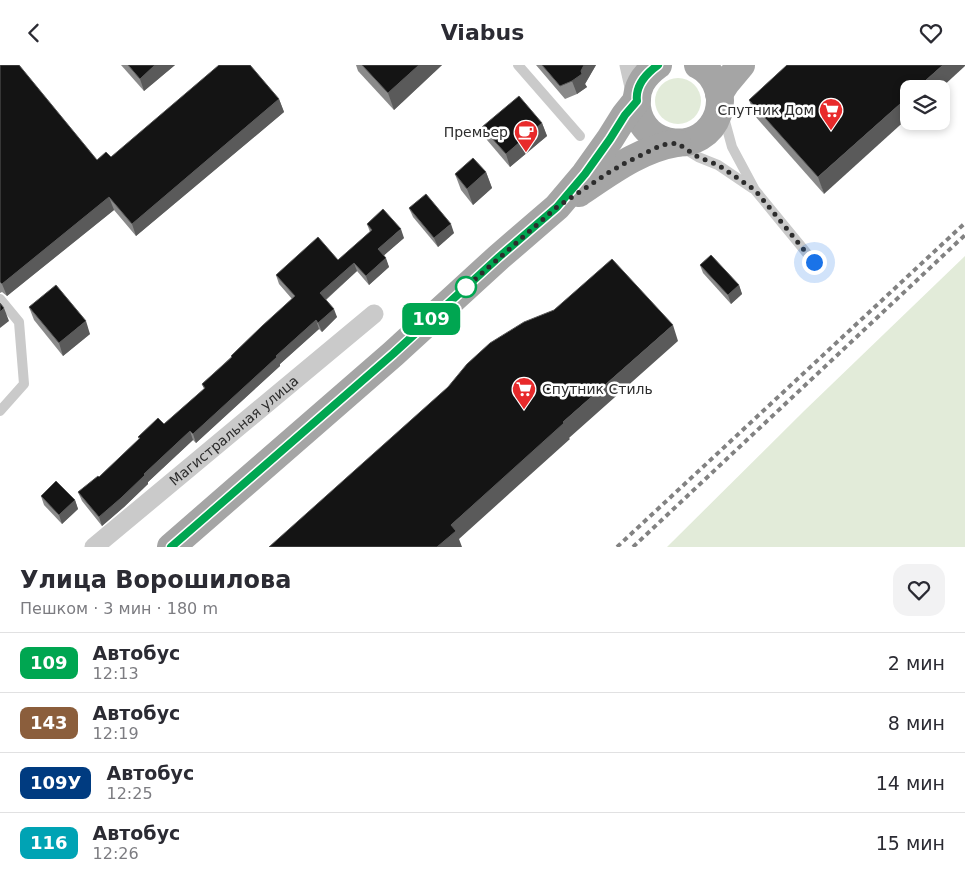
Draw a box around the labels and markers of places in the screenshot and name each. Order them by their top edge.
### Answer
supermarket icon: Спутник Дом [818,97,844,131]
place label: Спутник Дом [717,102,814,118]
cafe icon: Премьер [513,119,539,153]
place label: Премьер [444,124,508,140]
unlabelled marker [455,276,477,298]
supermarket icon: Спутник Стиль [511,376,537,410]
place label: Спутник Стиль [542,381,653,397]

